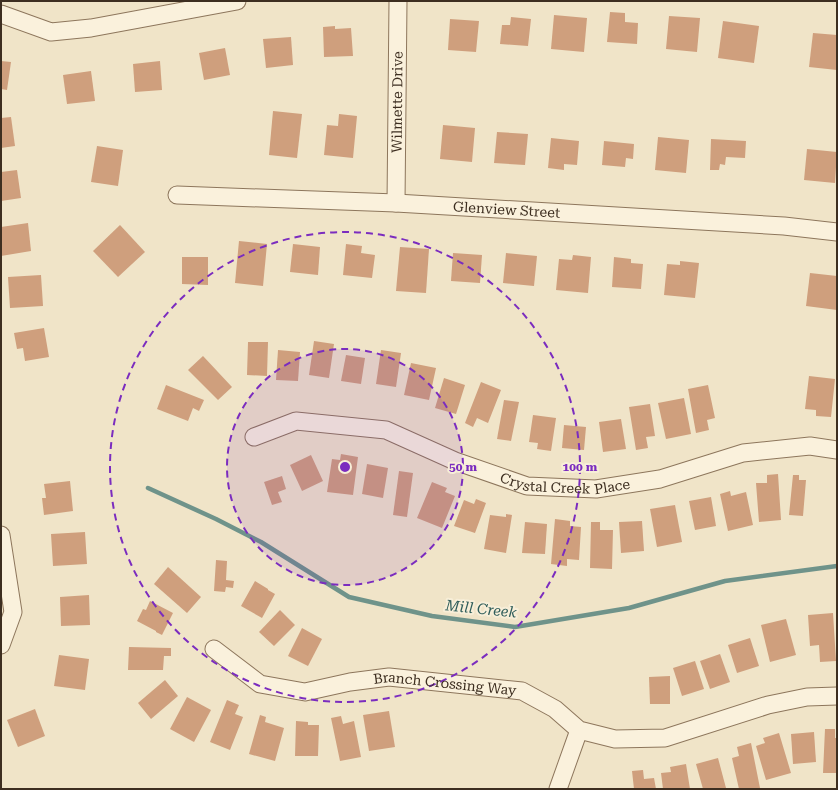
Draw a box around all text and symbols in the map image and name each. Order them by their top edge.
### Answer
street label: Wilmette Drive [388,51,406,153]
street label: Glenview Street [453,198,561,221]
centre of rings [338,460,352,474]
text: 50 m [449,460,477,474]
text: 100 m [563,460,598,474]
street label: Crystal Creek Place [498,469,631,497]
water label: Mill Creek [444,596,518,622]
street label: Branch Crossing Way [372,669,518,698]

